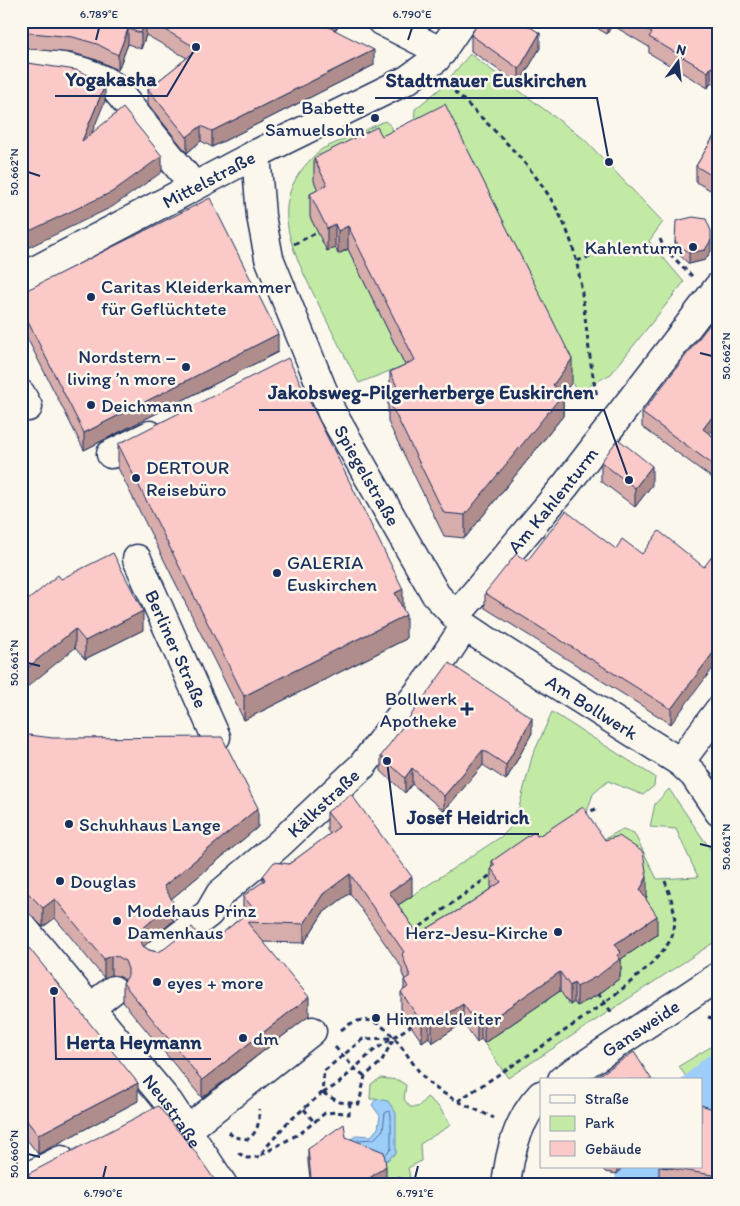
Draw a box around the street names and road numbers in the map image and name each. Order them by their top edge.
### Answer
street label: Mittelstraße [158,146,259,213]
street label: Spiegelstraße [329,421,405,530]
street label: Am Kahlenturm [503,442,603,558]
street label: Berliner Straße [140,586,213,711]
street label: Am Bollwerk [542,670,642,745]
street label: Kälkstraße [282,764,364,843]
street label: Gansweide [597,994,684,1063]
street label: Neustraße [138,1069,207,1153]

